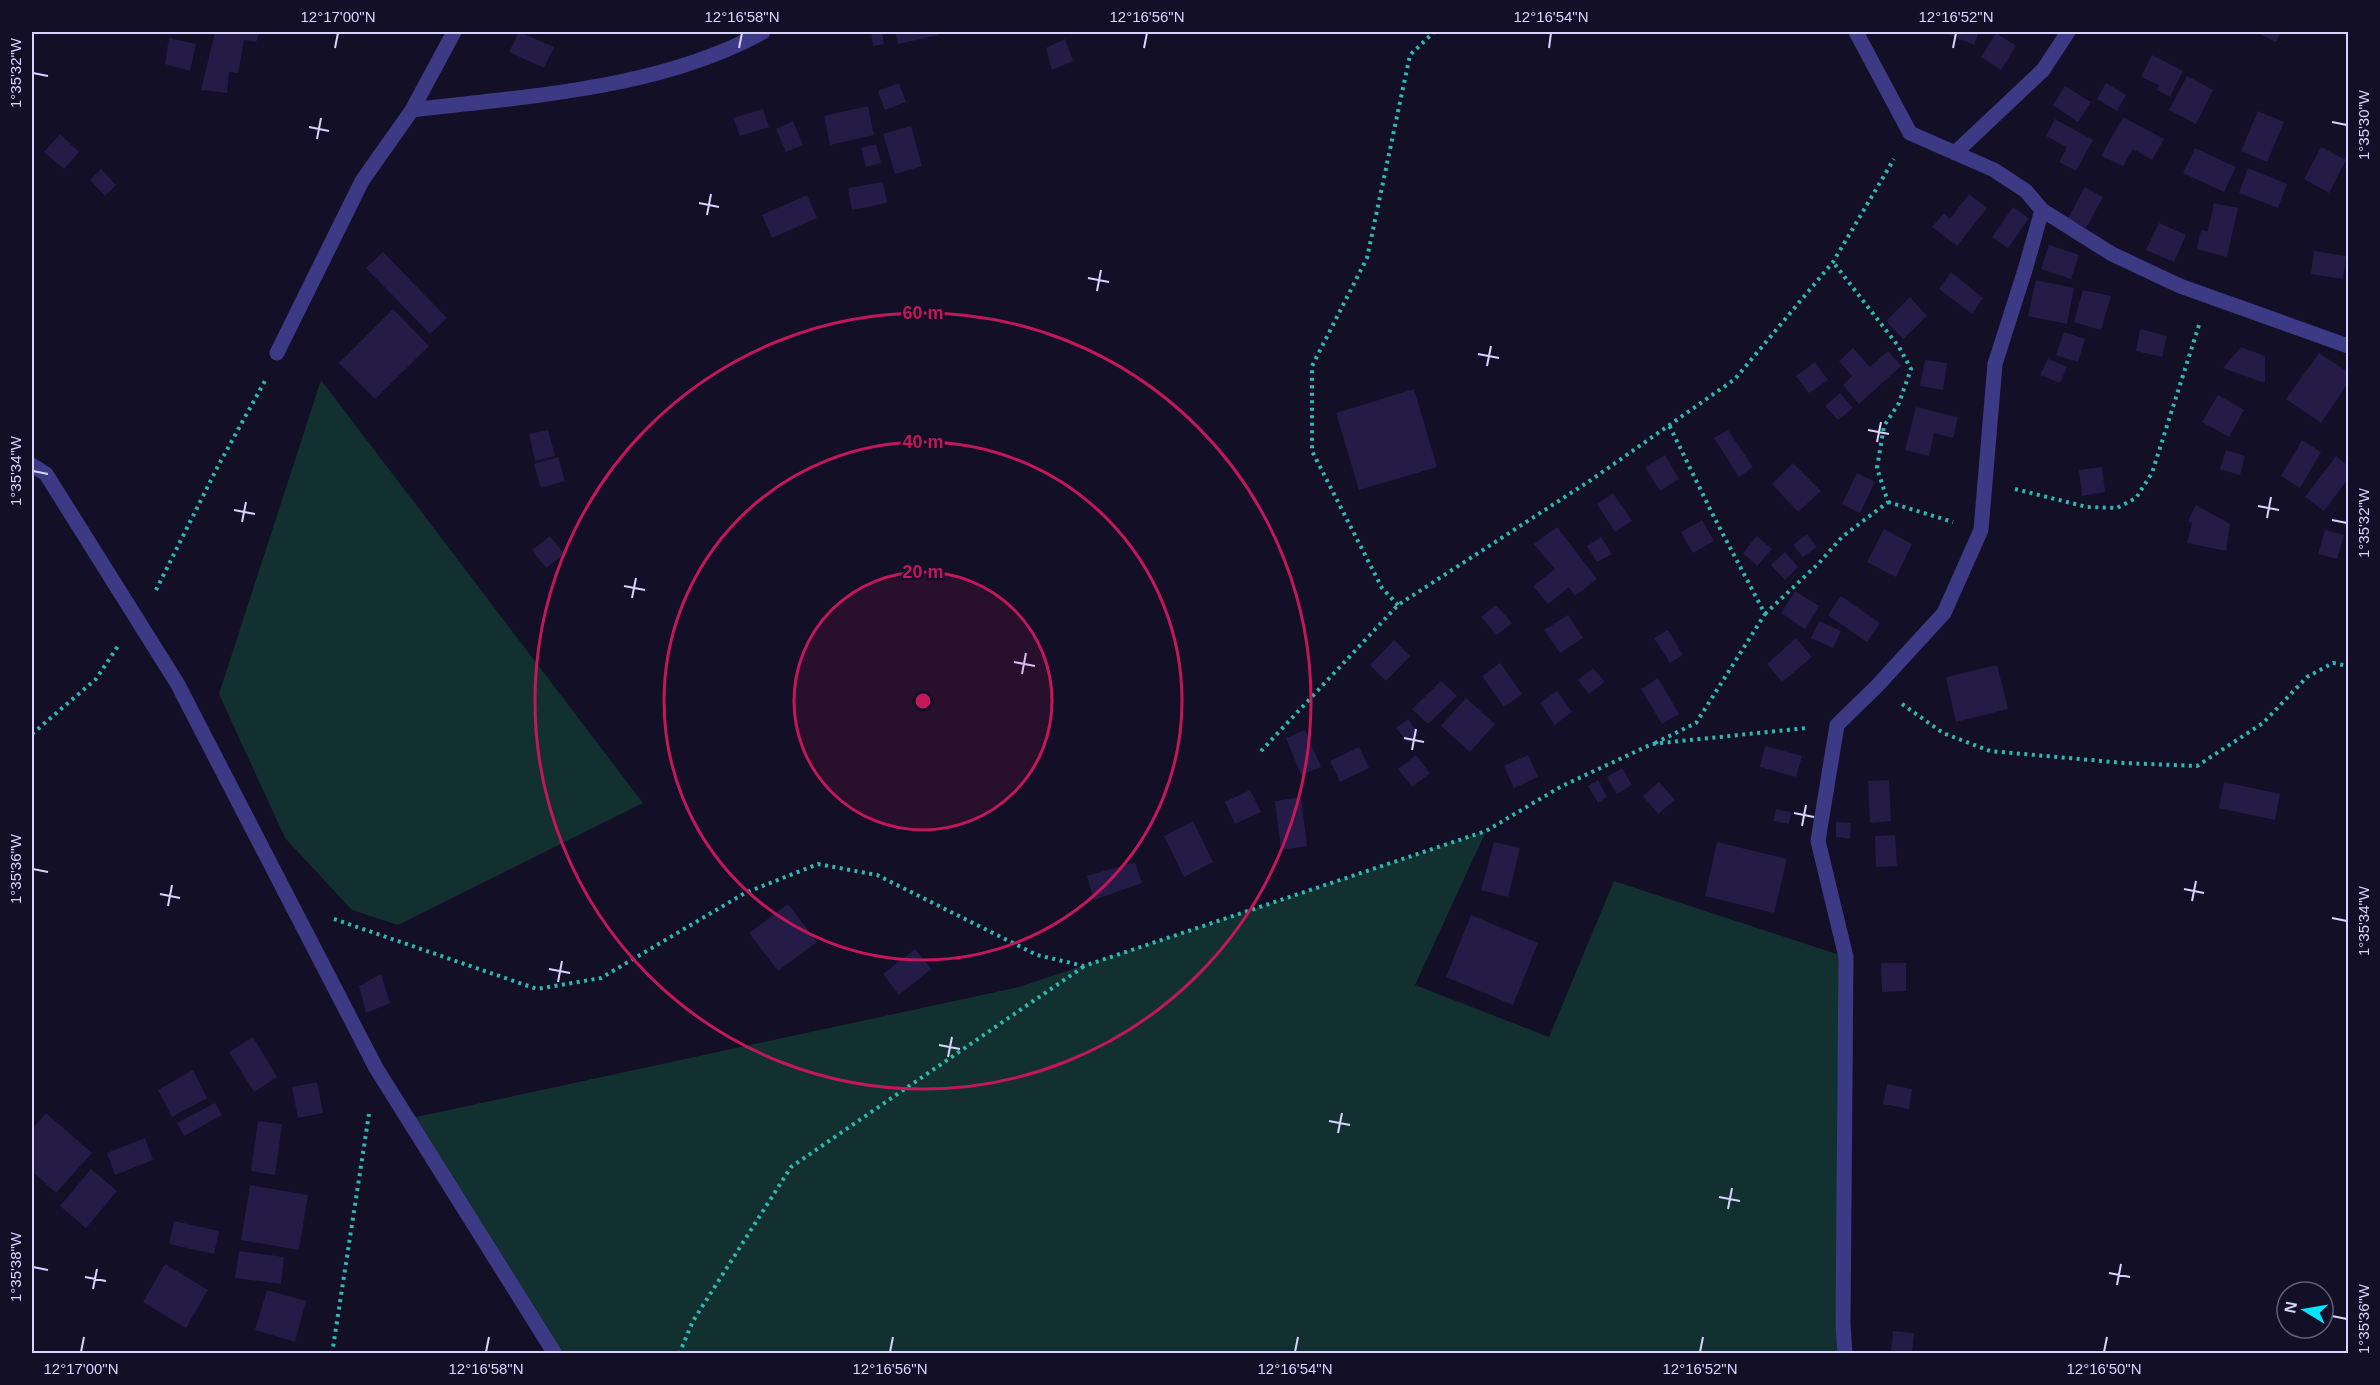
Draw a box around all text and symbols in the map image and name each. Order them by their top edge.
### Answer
text: 12°17'00"N [300,8,376,25]
text: 12°16'58"N [704,8,780,25]
text: 12°16'56"N [1109,8,1185,25]
text: 12°16'54"N [1513,8,1589,25]
text: 12°16'52"N [1918,8,1994,25]
text: 1°35'32"W [7,37,24,108]
text: 1°35'30"W [2355,89,2372,160]
text: 60 m [902,303,944,323]
text: 40 m [902,432,944,452]
text: 1°35'34"W [7,435,24,506]
text: 1°35'32"W [2355,487,2372,558]
text: 20 m [902,562,944,582]
centre of rings [913,691,933,711]
text: 1°35'36"W [7,833,24,904]
text: 1°35'34"W [2355,885,2372,956]
text: 1°35'38"W [7,1231,24,1302]
north arrow [2275,1280,2335,1340]
text: 1°35'36"W [2355,1283,2372,1354]
text: N [2281,1300,2300,1315]
text: 12°17'00"N [43,1360,119,1377]
text: 12°16'58"N [448,1360,524,1377]
text: 12°16'56"N [852,1360,928,1377]
text: 12°16'54"N [1257,1360,1333,1377]
text: 12°16'52"N [1662,1360,1738,1377]
text: 12°16'50"N [2066,1360,2142,1377]

